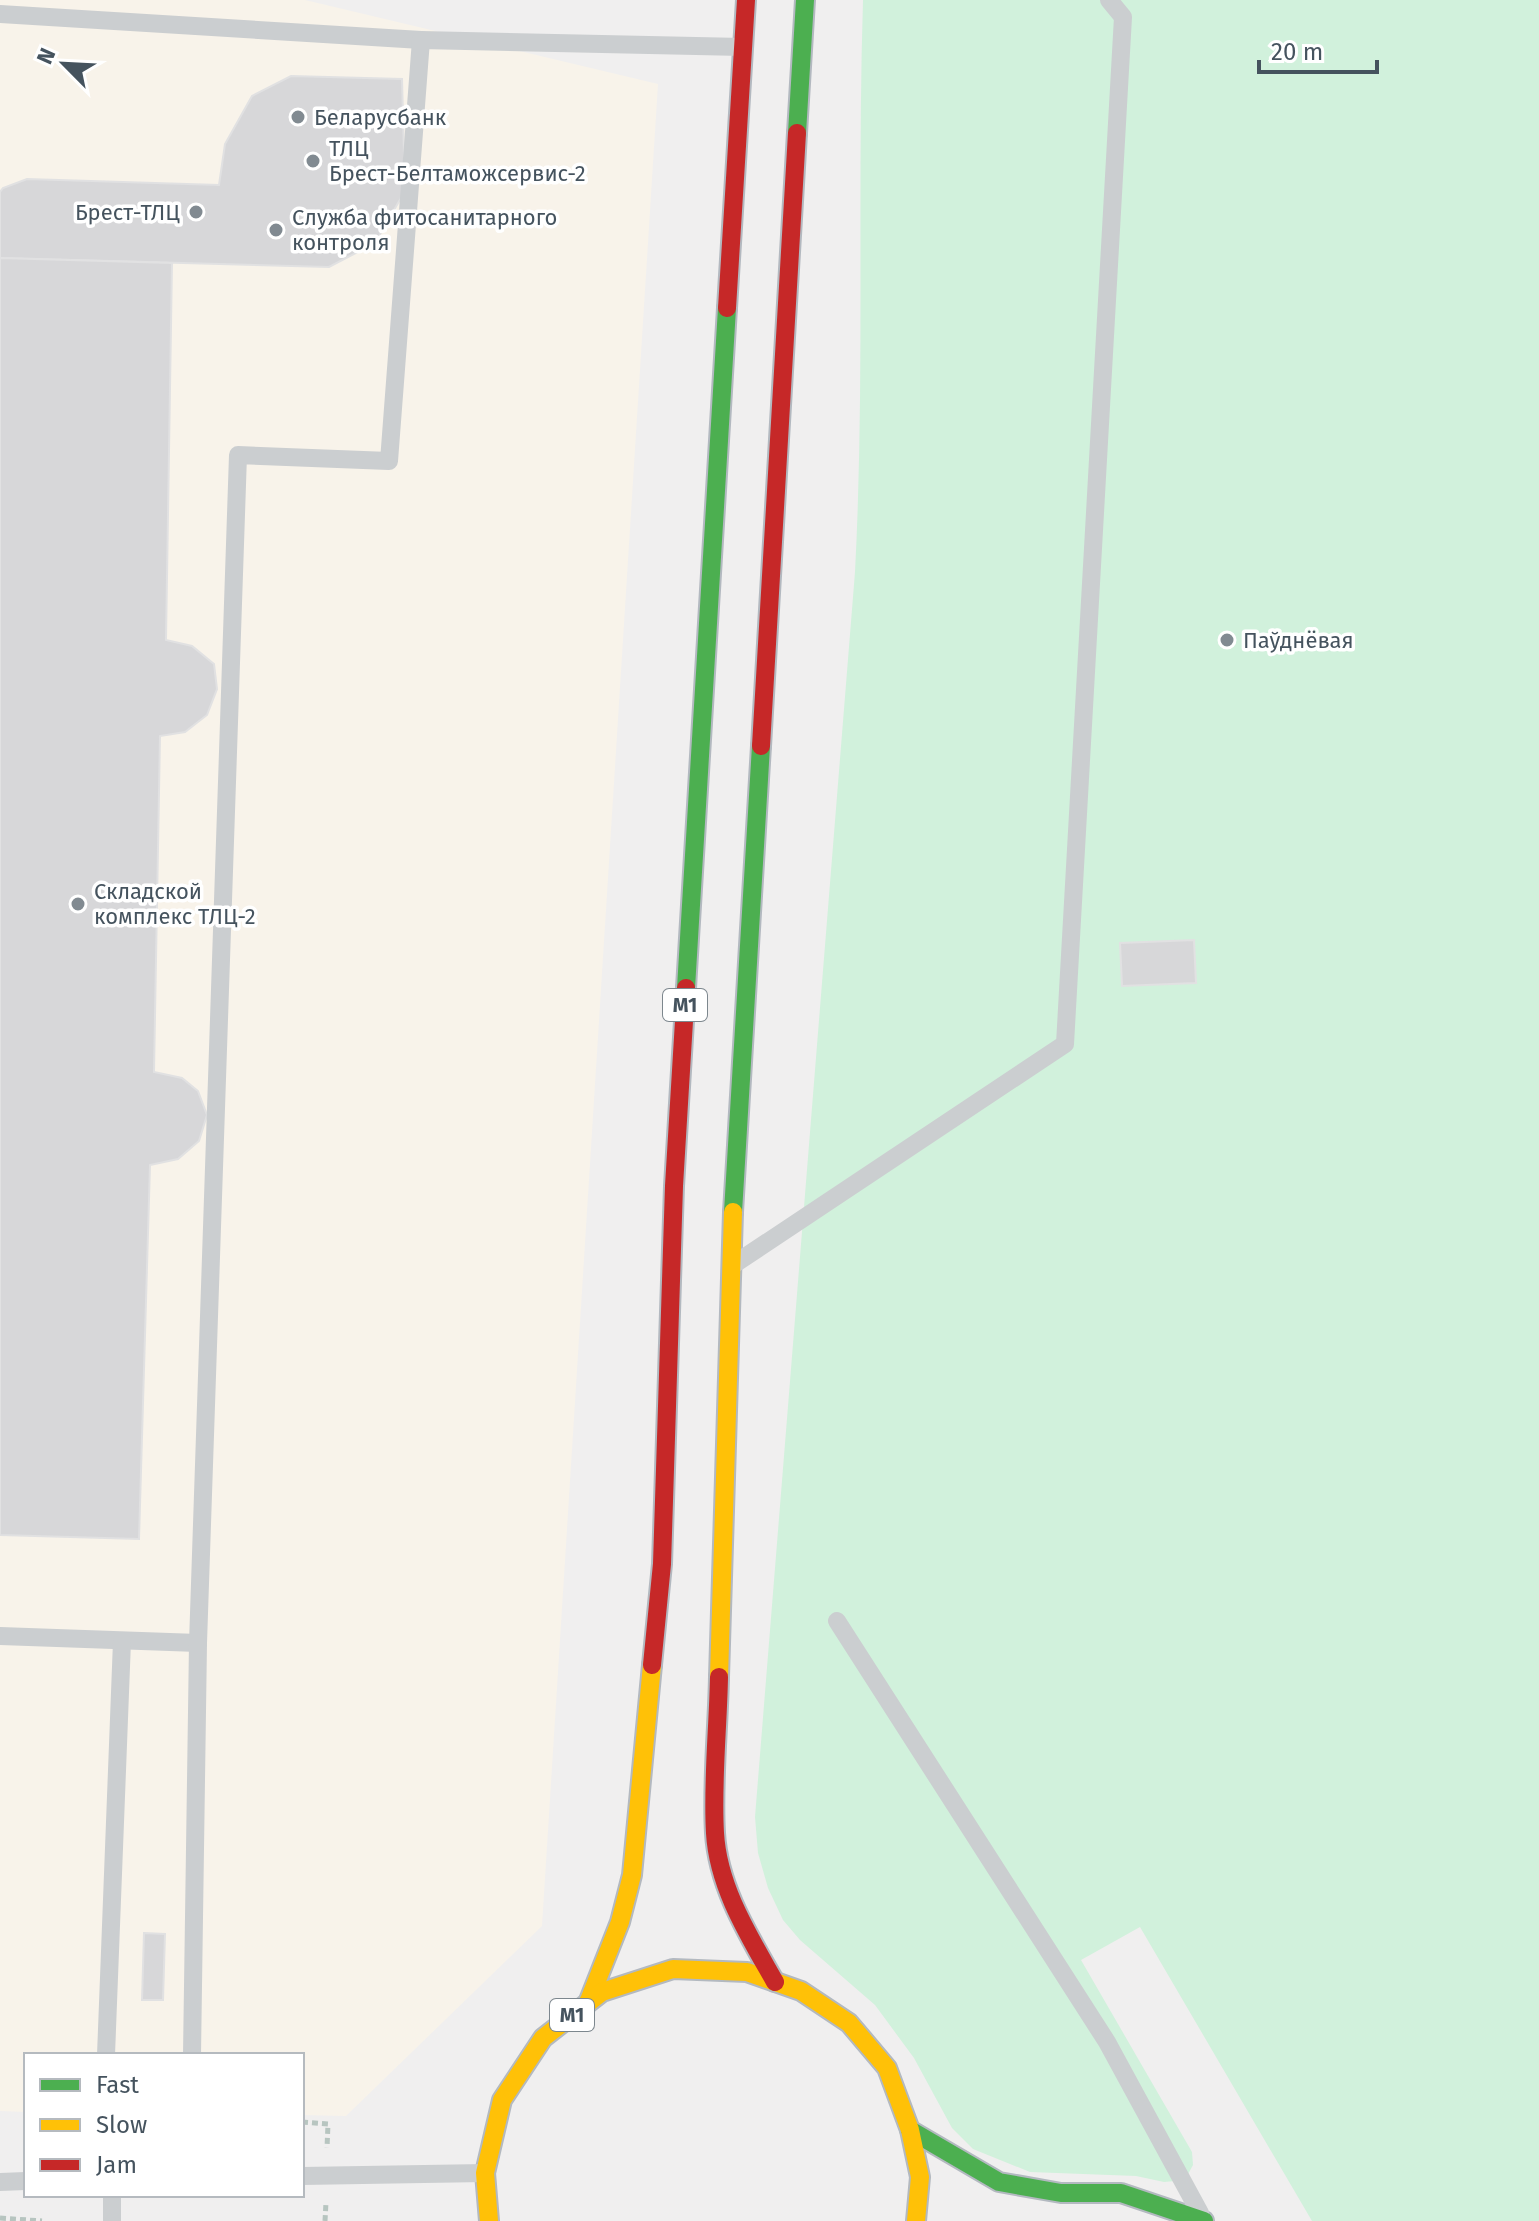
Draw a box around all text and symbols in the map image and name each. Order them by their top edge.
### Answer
north arrow [24,24,104,104]
scale bar [1259,24,1377,74]
text: 20 m [1271,38,1323,66]
text: N [31,44,61,68]
place label: Беларусбанк [314,104,447,131]
marker: Беларусбанк [289,108,307,126]
place label: ТЛЦ Брест-Белтаможсервис-2 [329,135,586,187]
marker: ТЛЦ Брест-Белтаможсервис-2 [304,152,322,170]
place label: Брест-ТЛЦ [75,199,180,226]
marker: Брест-ТЛЦ [187,203,205,221]
place label: Служба фитосанитарного контроля [292,204,557,256]
marker: Служба фитосанитарного контроля [267,221,285,239]
place label: Паўднёвая [1243,627,1354,654]
marker: Паўднёвая [1218,631,1236,649]
place label: Складской комплекс ТЛЦ-2 [94,878,256,930]
marker: Складской комплекс ТЛЦ-2 [69,895,87,913]
road number: М1 [663,989,707,1021]
road number: М1 [550,1999,594,2031]
legend [24,2053,304,2197]
text: Fast [96,2071,139,2099]
text: Slow [96,2111,147,2139]
text: Jam [96,2151,137,2179]

